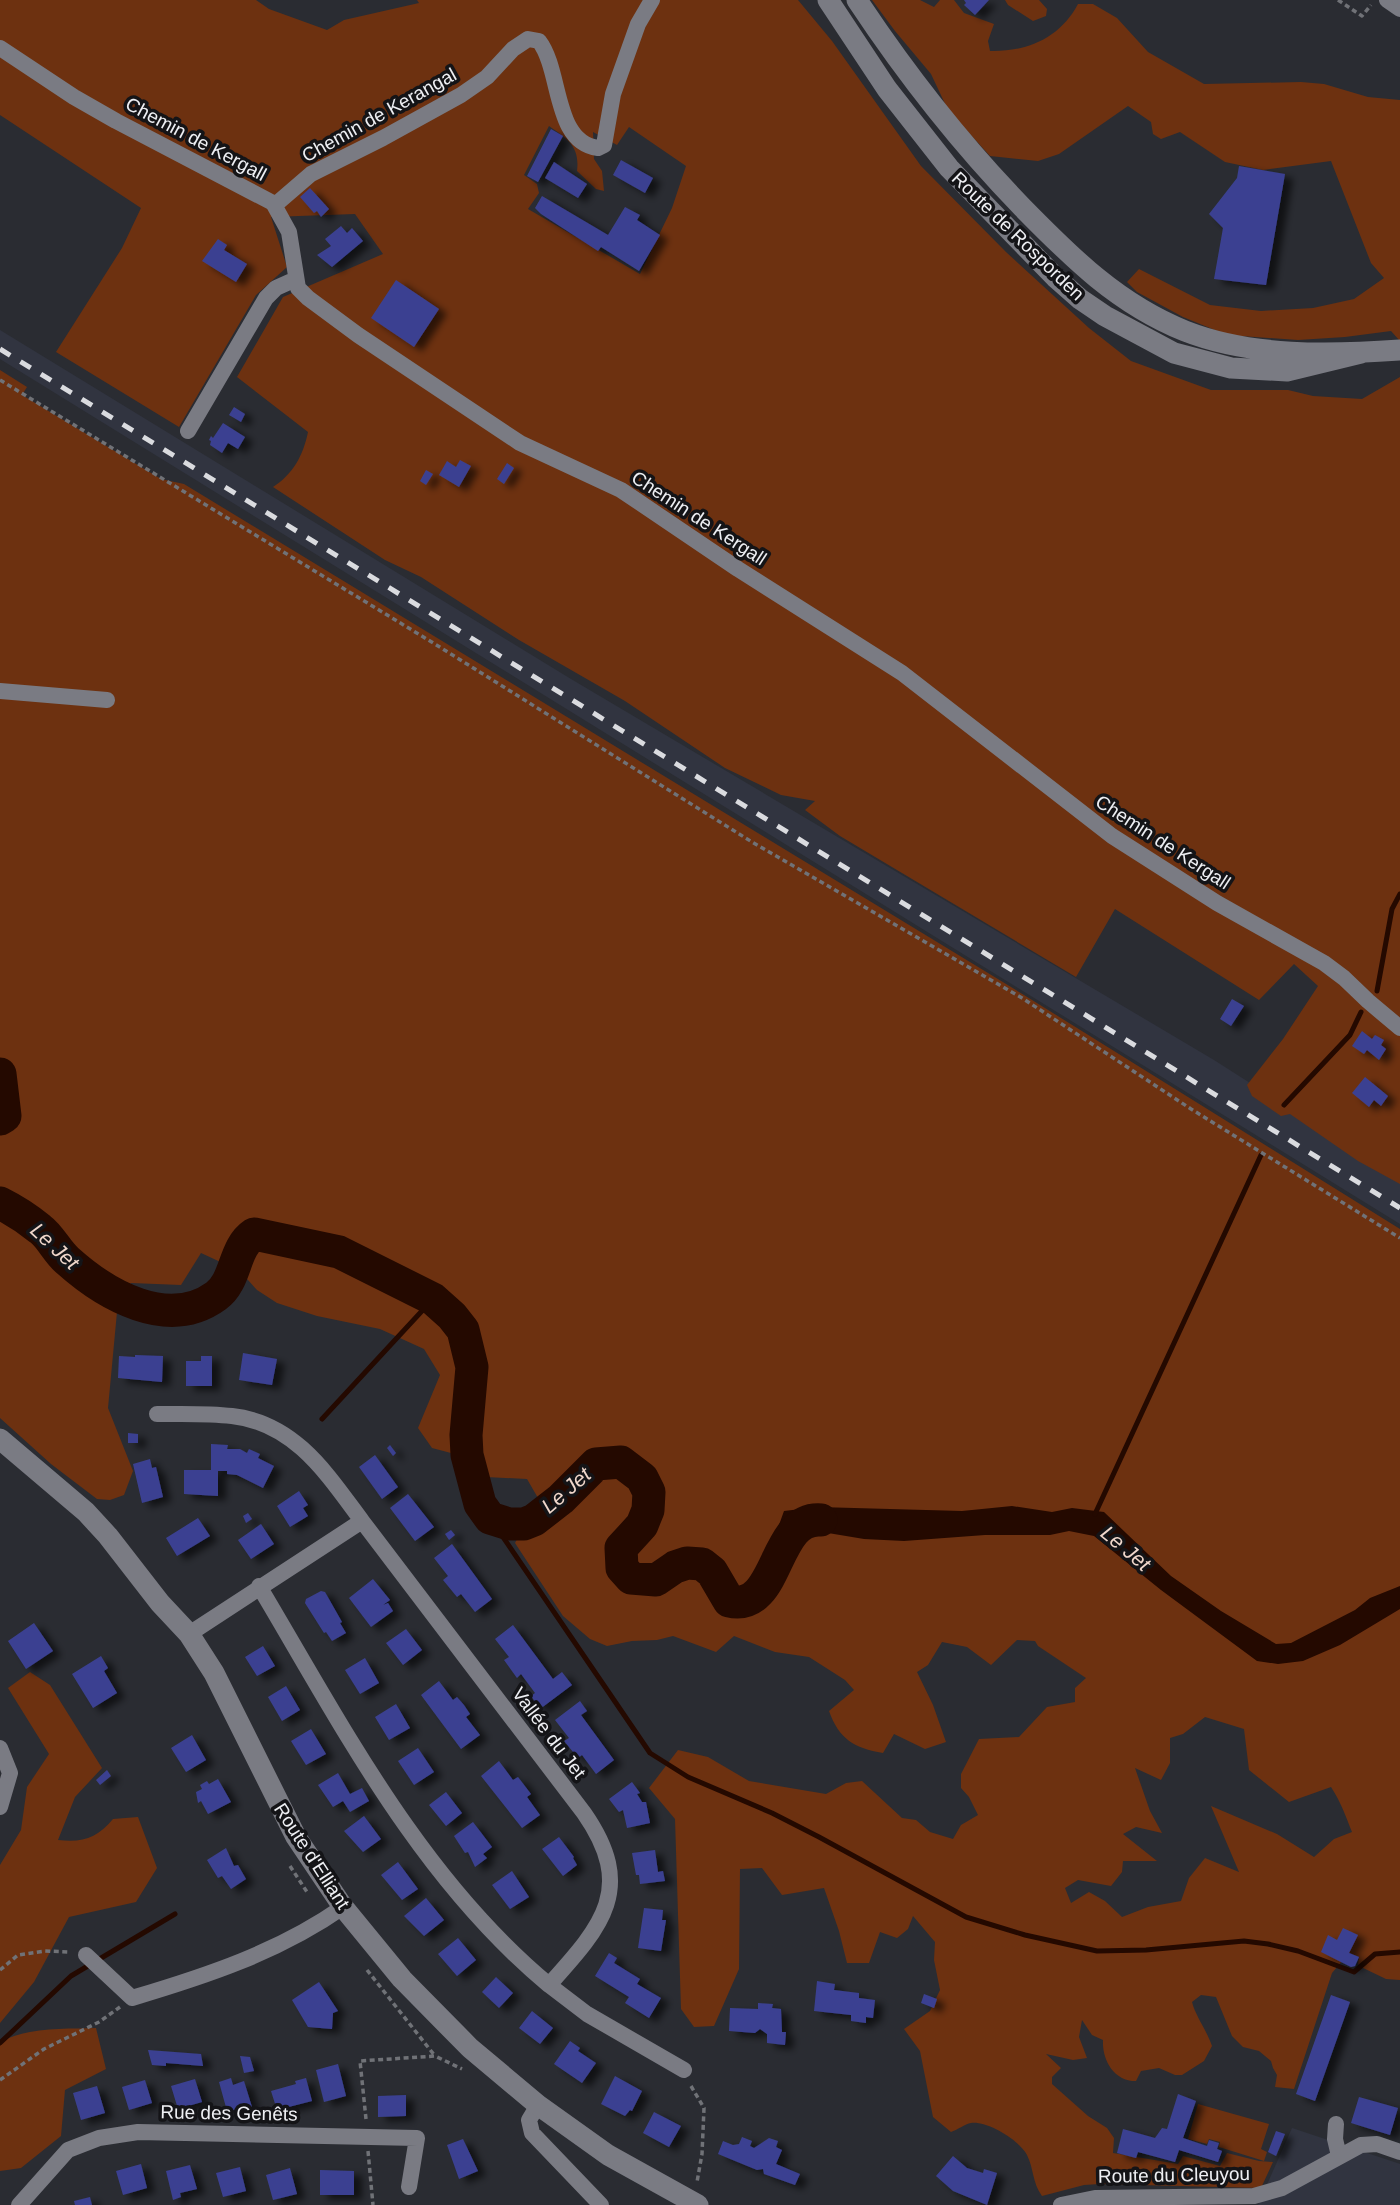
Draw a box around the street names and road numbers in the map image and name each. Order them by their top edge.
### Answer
street label: Chemin de Kerangal [298,64,460,166]
street label: Chemin de Kergall [122,93,270,185]
street label: Route de Rosporden [948,168,1088,304]
street label: Chemin de Kergall [628,467,770,569]
street label: Chemin de Kergall [1092,791,1234,893]
street label: Vallée du Jet [508,1683,590,1783]
street label: Route d'Elliant [270,1799,354,1913]
street label: Rue des Genêts [160,2101,298,2125]
street label: Route du Cleuyou [1098,2163,1250,2187]

